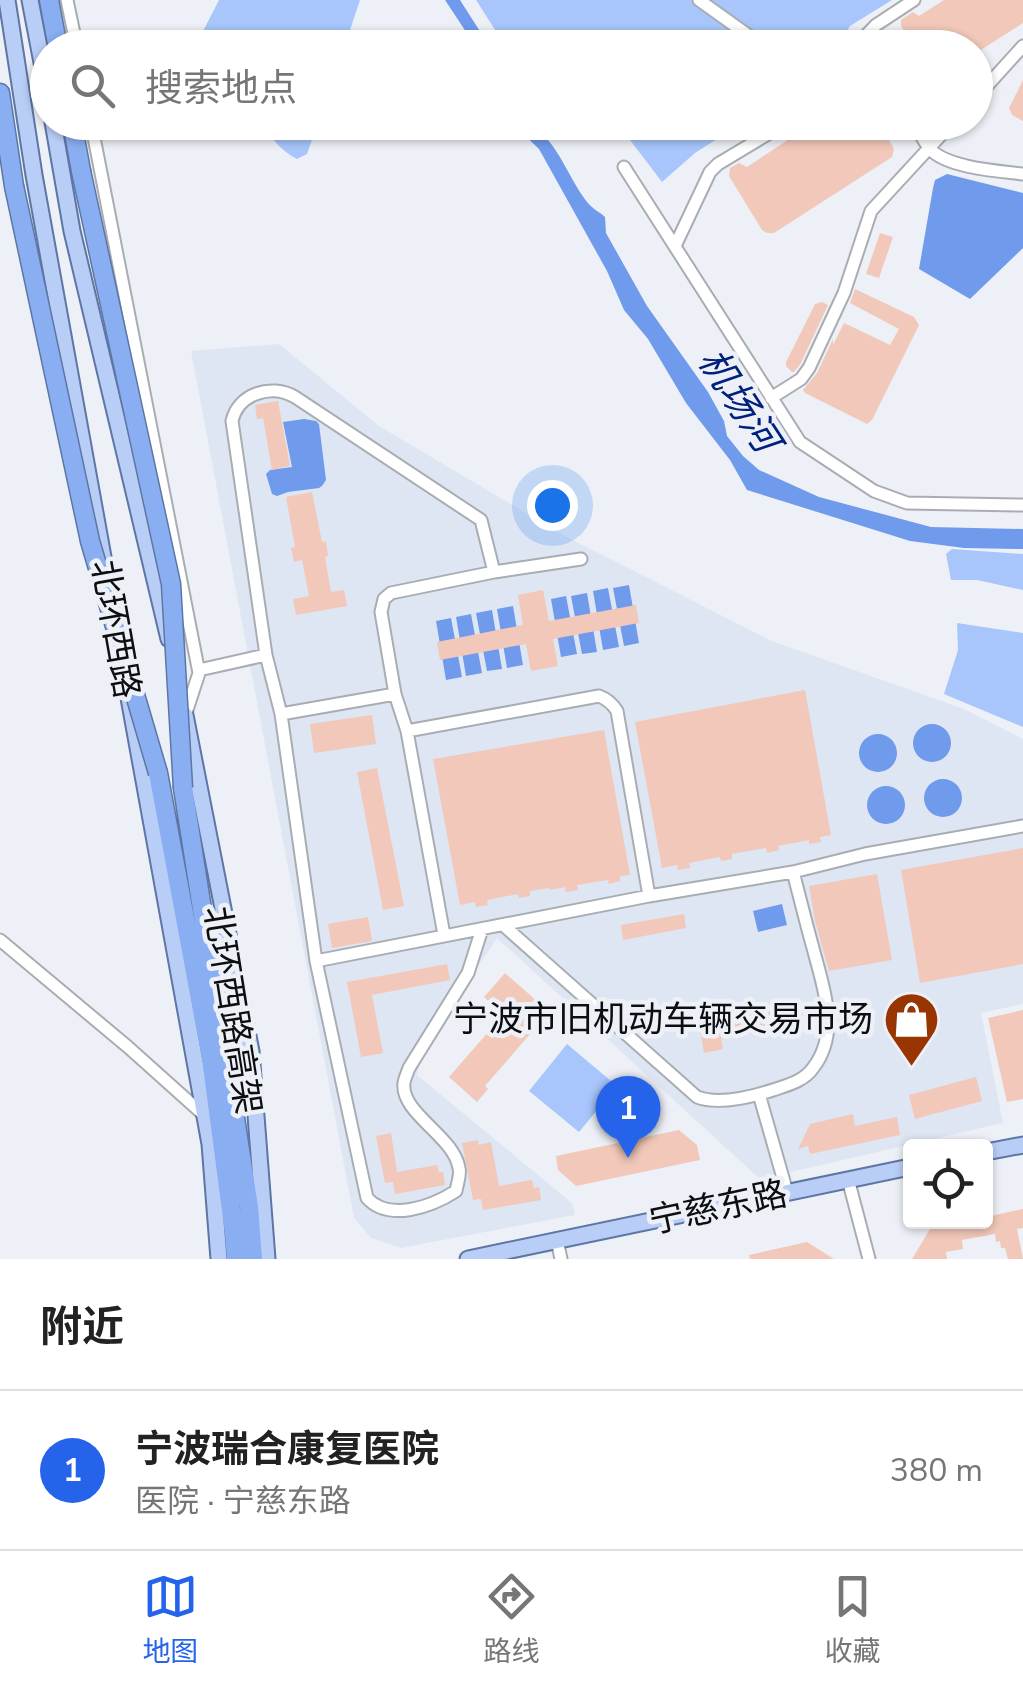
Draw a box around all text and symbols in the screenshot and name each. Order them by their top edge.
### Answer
search box [30,30,993,140]
icon: search [65,58,120,113]
text: 搜索地点 [145,63,297,114]
water label: 机场河 [686,339,795,468]
your location [527,480,578,531]
street label: 北环西路 [80,556,151,702]
street label: 北环西路高架 [193,903,272,1117]
shop icon: 宁波市旧机动车辆交易市场 [882,989,942,1068]
place label: 宁波市旧机动车辆交易市场 [453,996,873,1043]
pin: 1 [596,1076,660,1158]
map controls [903,1139,993,1229]
button: locate [903,1139,993,1229]
street label: 宁慈东路 [645,1170,791,1245]
text: 附近 [40,1299,124,1356]
text: 宁波瑞合康复医院 [135,1424,439,1475]
text: 1 [63,1449,82,1492]
text: 380 m [890,1449,983,1492]
text: 医院 · 宁慈东路 [135,1480,351,1523]
tab: 地图 [142,1569,199,1671]
tab: 路线 [483,1569,540,1671]
tab: 收藏 [824,1569,881,1671]

